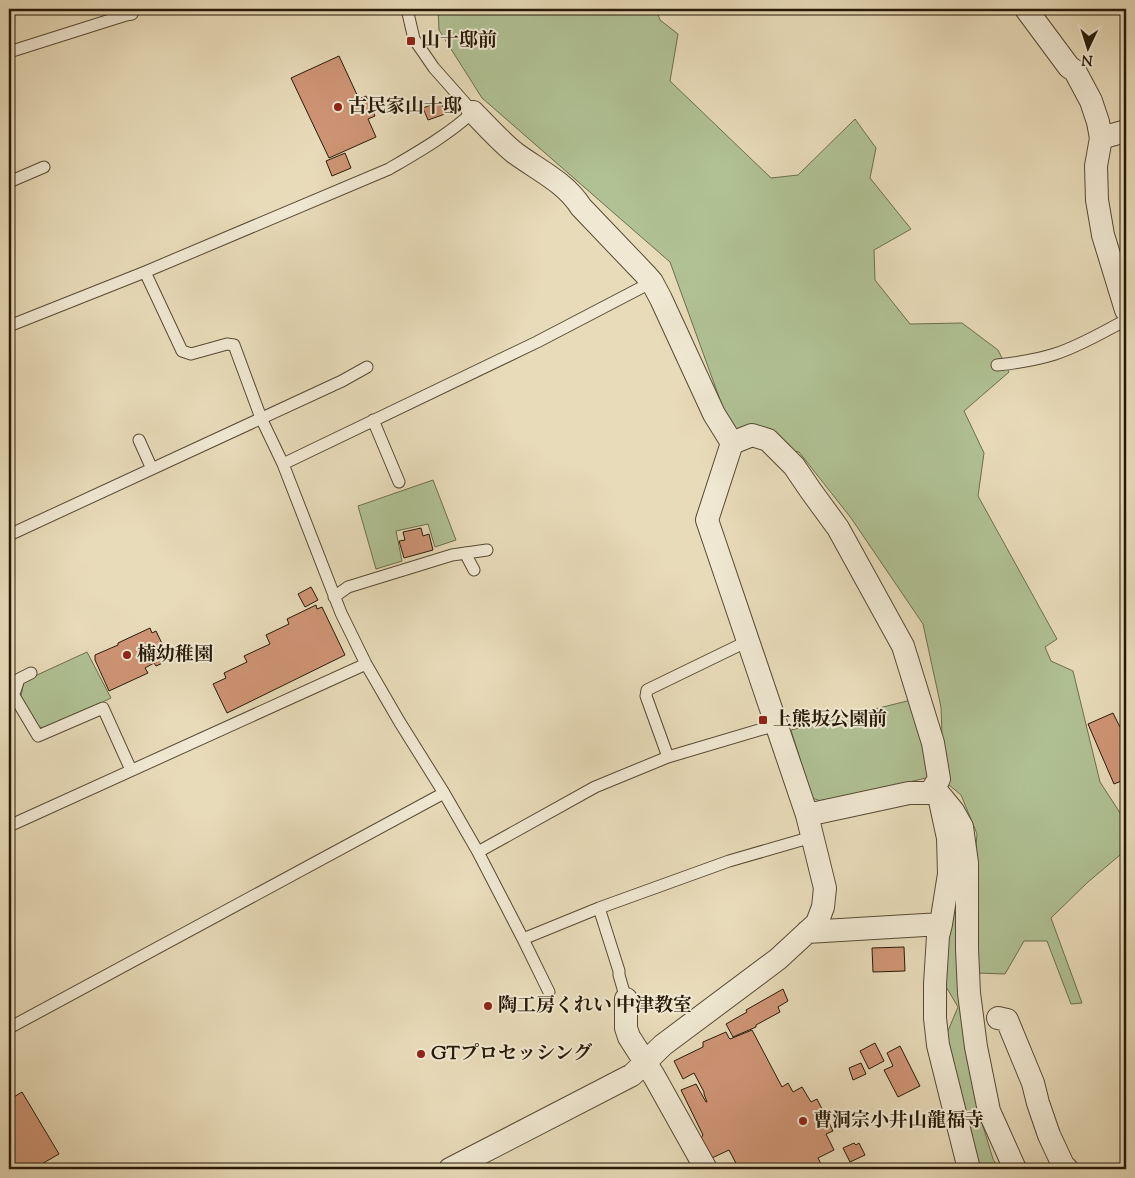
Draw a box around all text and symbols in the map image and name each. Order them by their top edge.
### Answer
north arrow [1062,22,1112,72]
place label: 山十邸前 [421,28,497,55]
marker: 山十邸前 [405,35,417,47]
text: N [1081,49,1094,69]
place label: 古民家山十邸 [348,94,462,121]
marker: 古民家山十邸 [332,101,344,113]
place label: 楠幼稚園 [137,642,213,669]
marker: 楠幼稚園 [121,649,133,661]
place label: 上熊坂公園前 [773,707,887,734]
marker: 上熊坂公園前 [757,714,769,726]
place label: 陶工房くれい 中津教室 [498,993,692,1020]
marker: 陶工房くれい 中津教室 [482,1000,494,1012]
place label: GTプロセッシング [431,1041,593,1068]
marker: GTプロセッシング [415,1048,427,1060]
place label: 曹洞宗小井山龍福寺 [813,1108,984,1135]
marker: 曹洞宗小井山龍福寺 [797,1115,809,1127]

